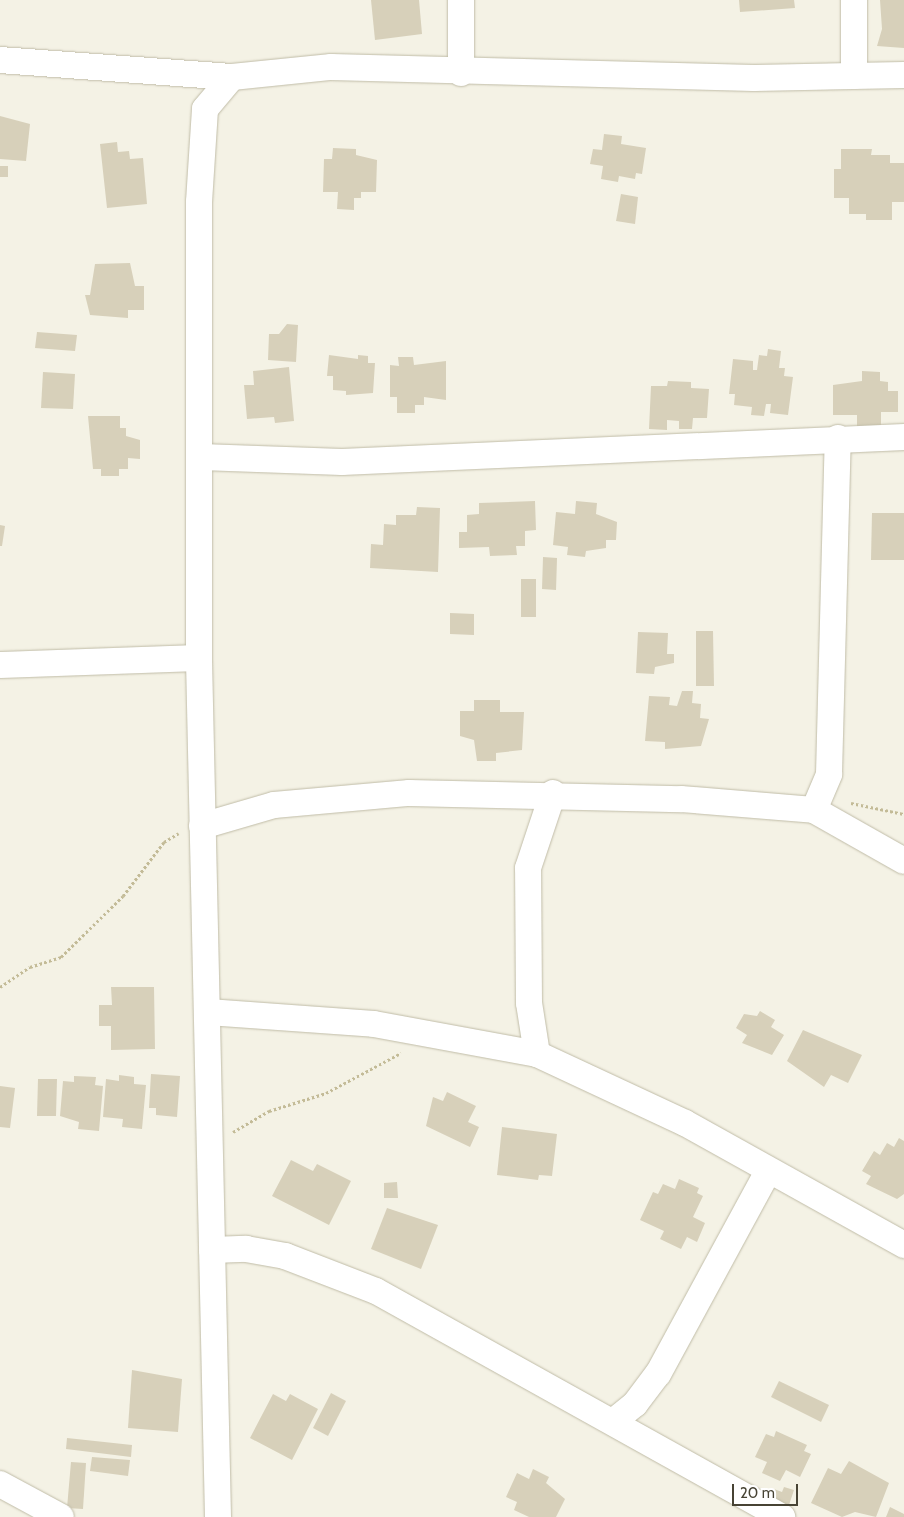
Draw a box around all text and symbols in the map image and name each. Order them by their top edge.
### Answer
scale bar [734,1474,800,1506]
text: 20 m [740,1484,775,1502]

